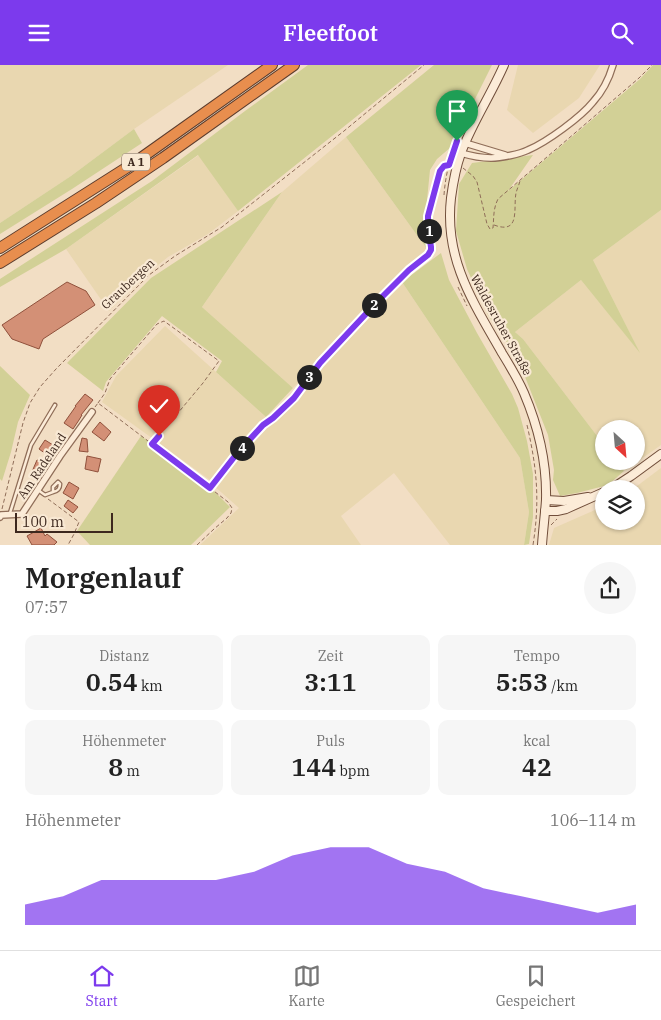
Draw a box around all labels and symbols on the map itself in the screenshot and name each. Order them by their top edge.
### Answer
pin [436,90,478,141]
road number: A 1 [122,153,150,170]
pin: 1 [416,219,442,243]
street label: Graubergen [98,255,158,312]
street label: Waldesruher Straße [468,272,535,378]
pin: 2 [362,293,386,317]
pin: 3 [296,365,322,389]
pin [138,385,180,436]
north arrow [595,420,645,470]
street label: Am Radeland [14,430,69,501]
pin: 4 [230,435,254,461]
scale bar [15,510,112,533]

